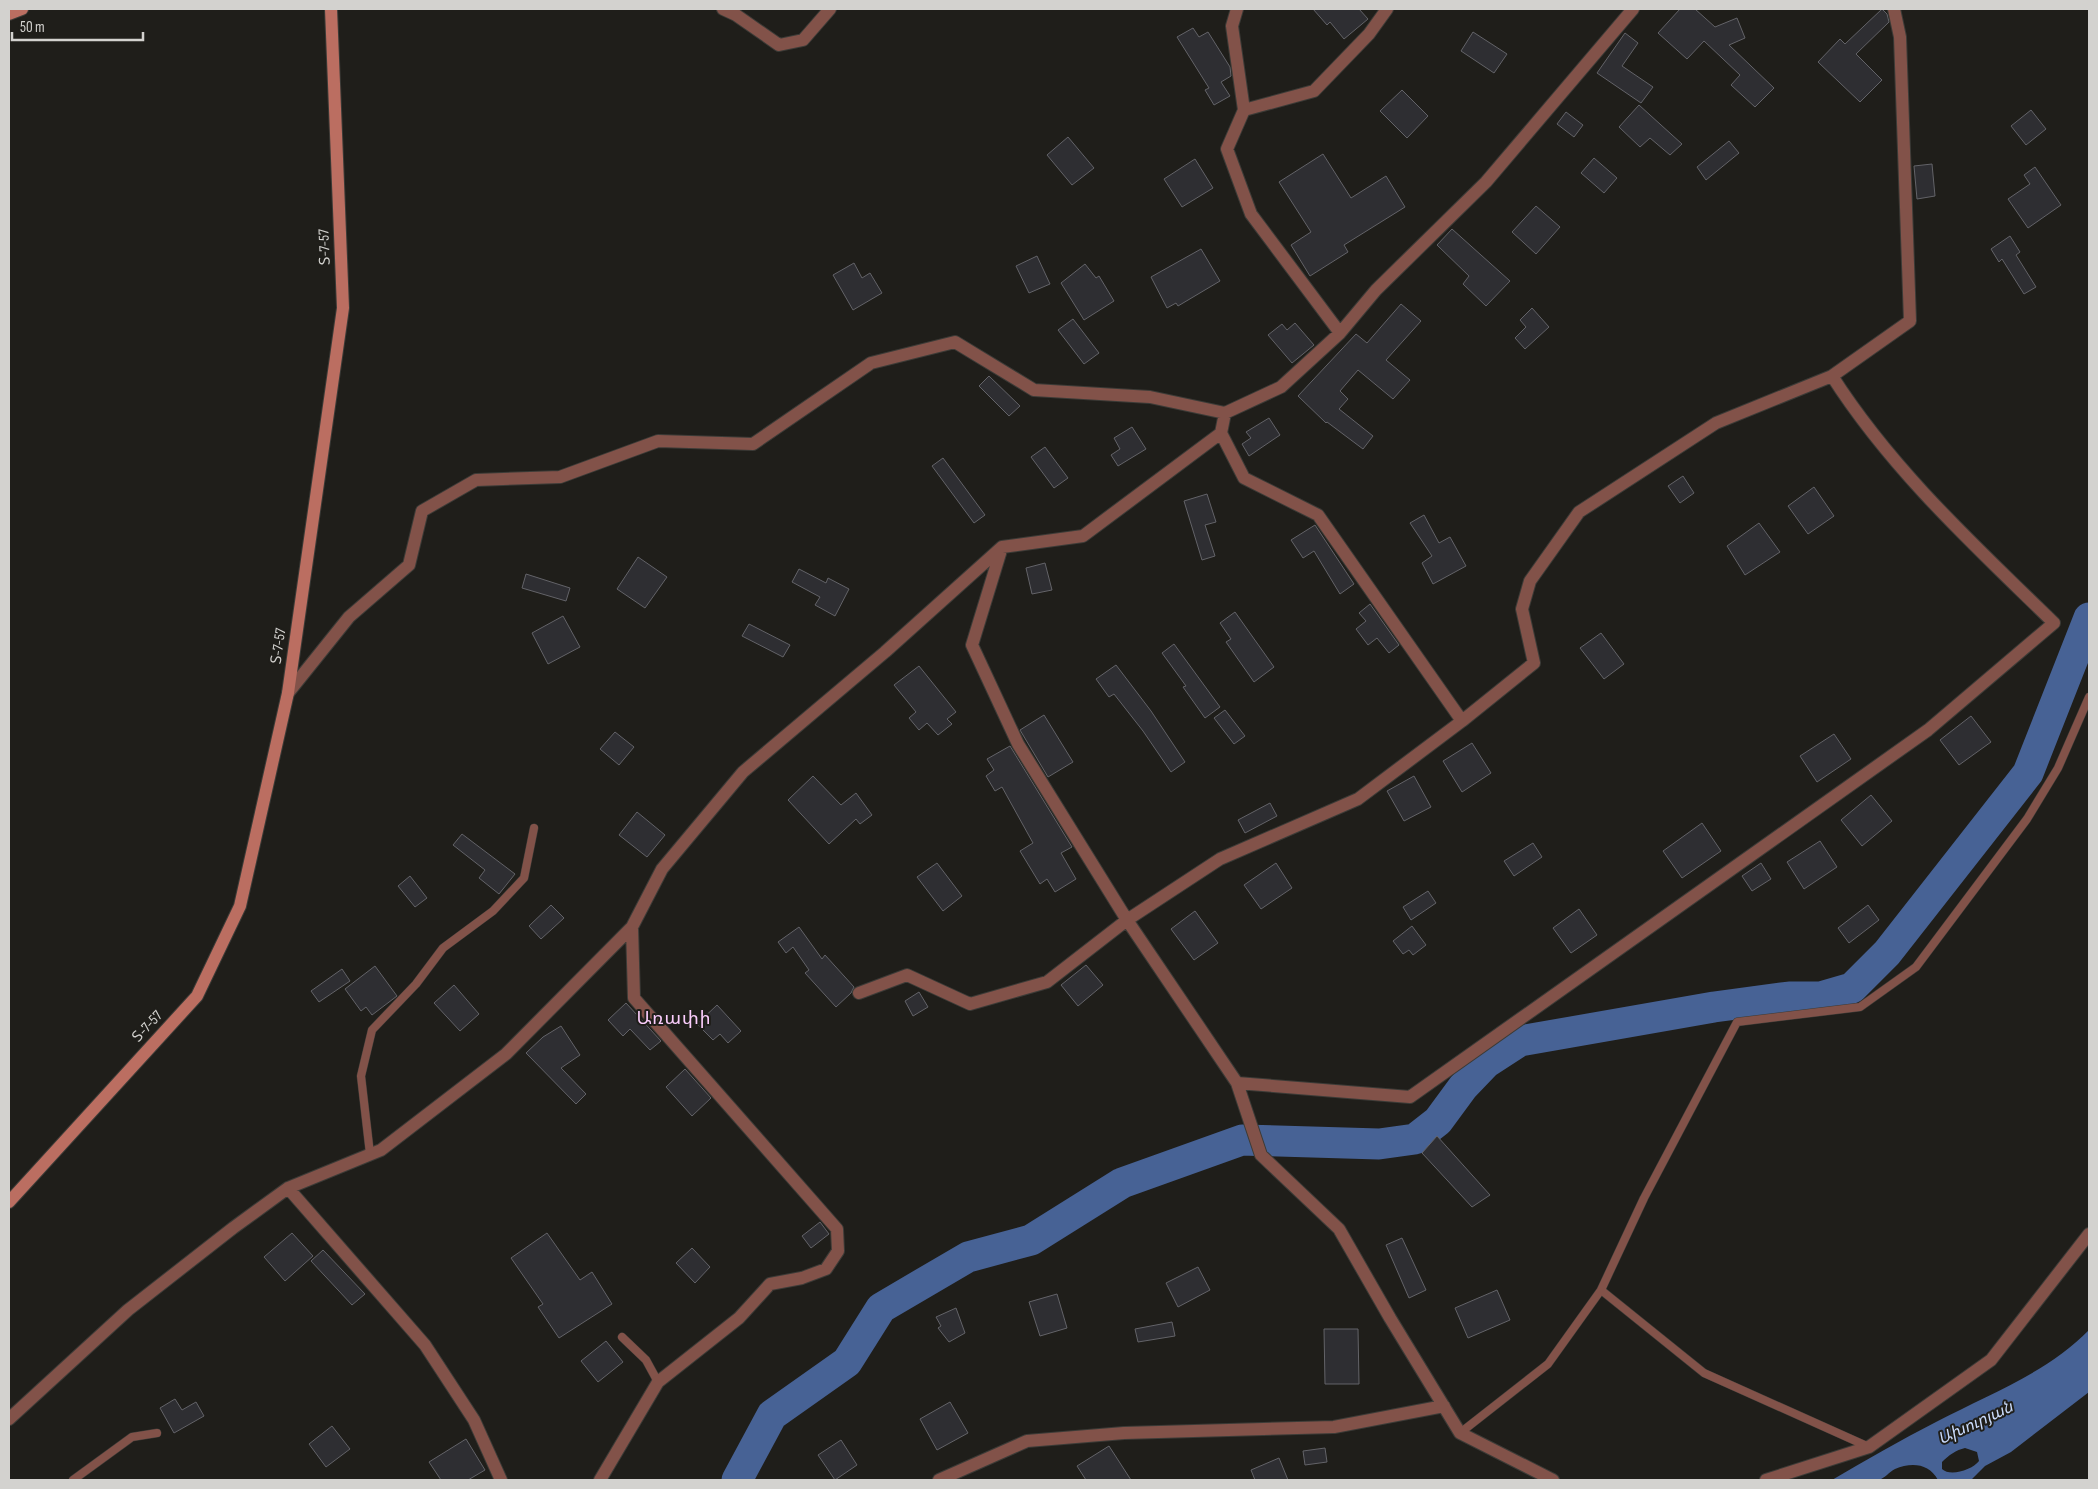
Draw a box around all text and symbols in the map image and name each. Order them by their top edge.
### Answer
scale bar [12,10,144,42]
text: 50 m [20,18,45,37]
street label: Տ-7-57 [314,229,335,265]
street label: Տ-7-57 [267,627,290,665]
street label: Տ-7-57 [128,1007,167,1046]
district label: Առափի [636,1008,712,1029]
water label: Ախուրյան [1935,1397,2017,1449]

